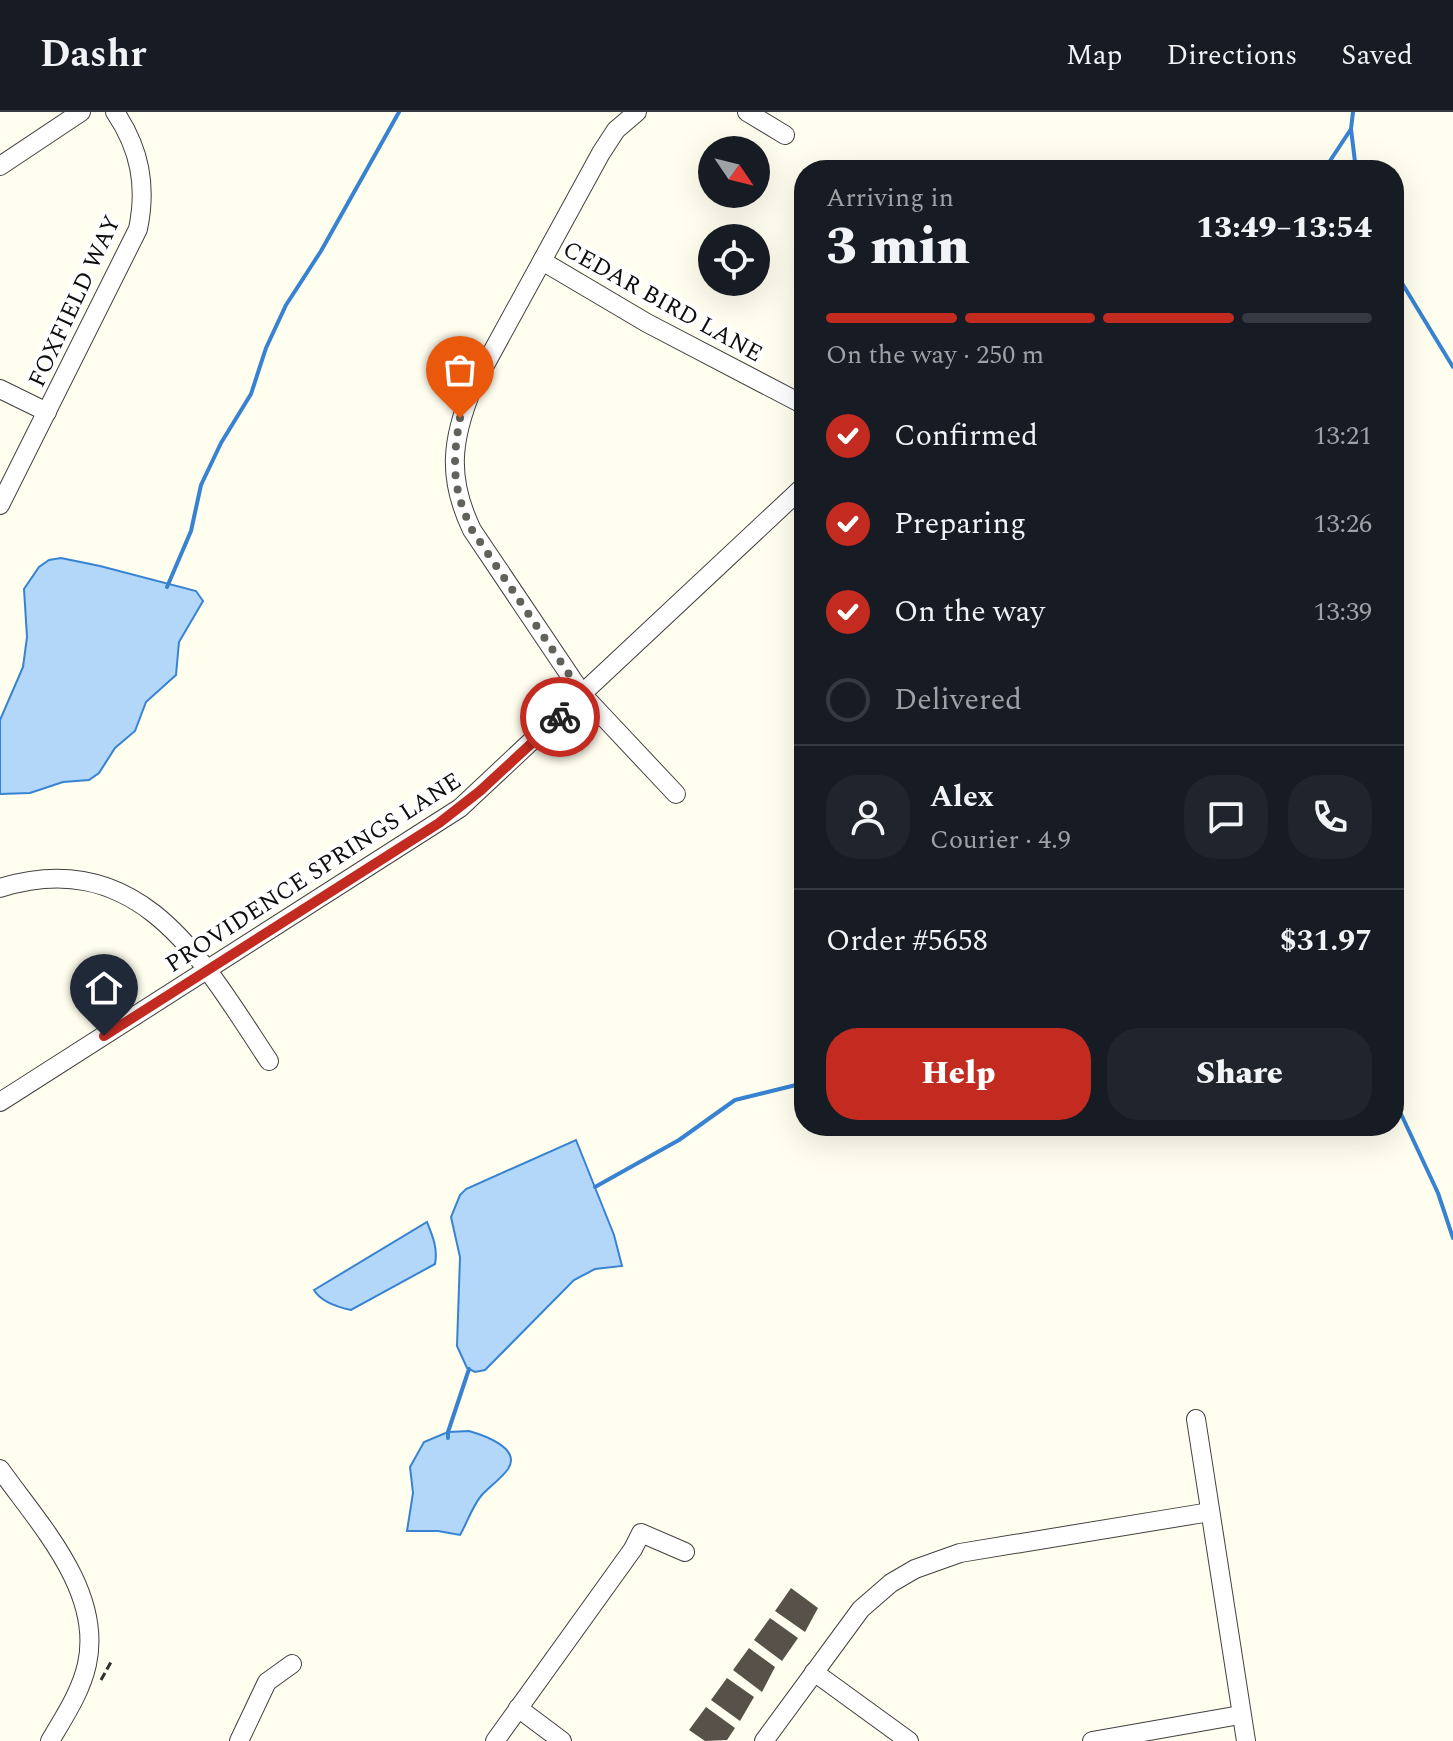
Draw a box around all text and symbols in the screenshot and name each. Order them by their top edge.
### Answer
text: Dashr [40,26,146,84]
text: Map [1066,34,1123,77]
text: Directions [1167,34,1297,77]
text: Saved [1341,34,1413,77]
north arrow [698,136,770,208]
map controls [698,136,770,296]
text: Arriving in [826,178,954,218]
text: 13:49–13:54 [1196,205,1372,251]
text: 3 min [826,208,970,287]
street label: FOXFIELD WAY [19,209,131,393]
button: locate [698,224,770,296]
street label: CEDAR BIRD LANE [556,232,769,372]
text: On the way · 250 m [826,335,1044,375]
pin [426,336,494,418]
icon: bag [438,348,482,392]
text: Confirmed [894,413,1038,459]
icon: check [826,414,870,458]
text: 13:21 [1313,416,1372,456]
text: Preparing [894,501,1026,547]
icon: check [826,502,870,546]
text: 13:26 [1313,504,1372,544]
text: On the way [894,589,1045,635]
icon: check [826,590,870,634]
text: 13:39 [1313,592,1372,632]
courier [520,677,600,757]
text: Delivered [894,677,1022,723]
icon: bike [538,695,582,739]
street label: PROVIDENCE SPRINGS LANE [159,763,469,982]
text: Alex [930,774,994,820]
button: person [826,775,910,859]
button: chat [1184,775,1268,859]
button: phone [1288,775,1372,859]
text: Courier · 4.9 [930,820,1071,860]
text: Order #5658 [826,918,988,964]
text: $31.97 [1280,918,1372,964]
pin [70,954,138,1036]
icon: home [82,966,126,1010]
button: Help [826,1028,1091,1120]
button: Share [1107,1028,1372,1120]

